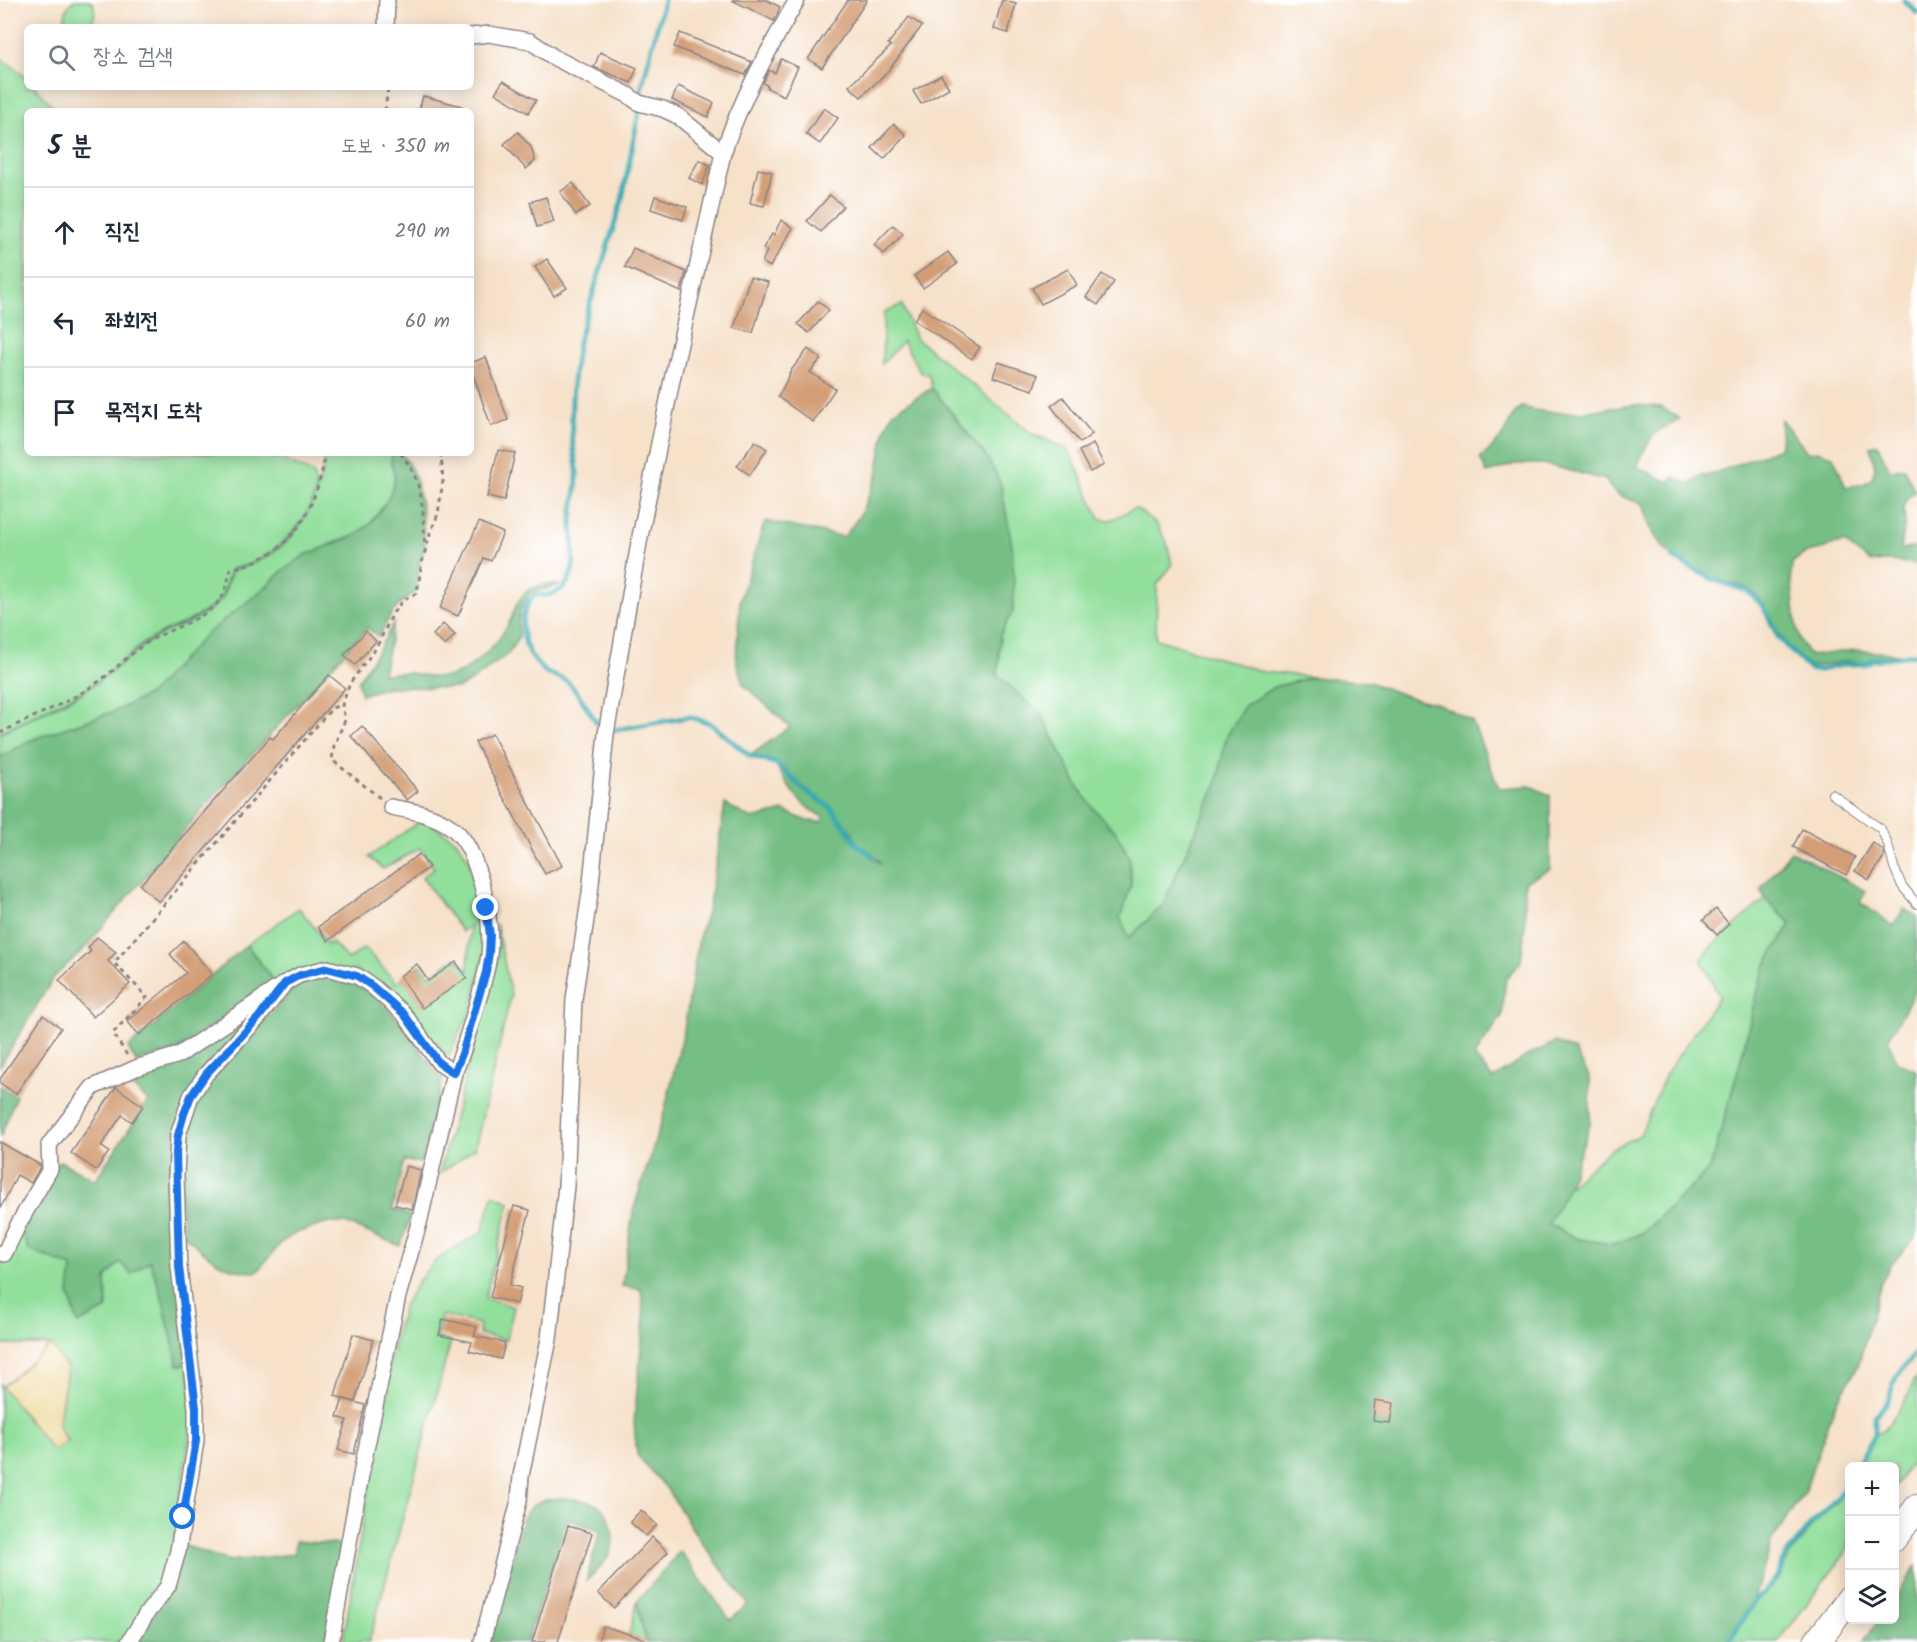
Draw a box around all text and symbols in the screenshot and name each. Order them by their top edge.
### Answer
search box [24,24,474,90]
text: 장소 검색 [93,40,173,75]
icon: search [45,41,78,74]
text: 5 분 [48,126,92,168]
text: 도보 · 350 m [341,131,450,163]
text: 직진 [105,215,140,250]
icon: ahead [48,216,81,249]
text: 290 m [395,216,450,248]
text: 좌회전 [105,305,158,340]
icon: left [48,306,81,339]
text: 60 m [405,306,450,338]
text: 목적지 도착 [105,395,202,430]
icon: arrive [48,396,81,429]
route end [472,894,498,920]
map controls [1845,1462,1899,1624]
button: + [1845,1462,1899,1516]
route start [169,1503,195,1529]
button: − [1845,1516,1899,1570]
button: layers [1845,1570,1899,1624]

